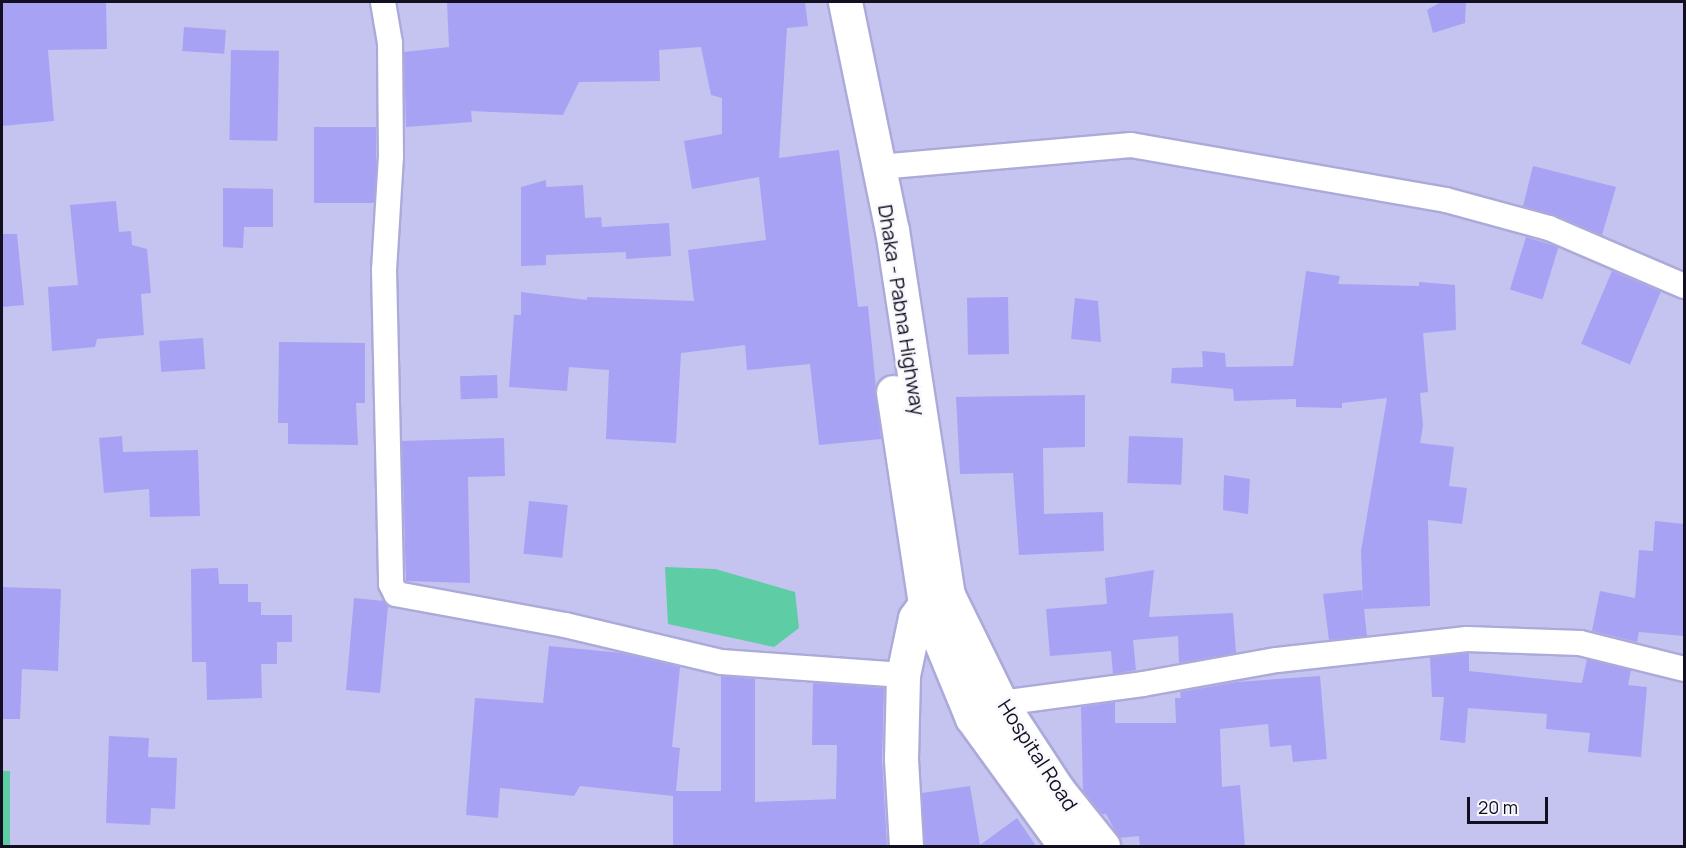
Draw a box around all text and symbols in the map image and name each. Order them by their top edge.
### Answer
street label: Dhaka - Pabna Highway [873,203,931,417]
street label: Hospital Road [993,695,1083,815]
scale bar [1470,785,1551,823]
text: 20 m [1478,795,1518,819]

